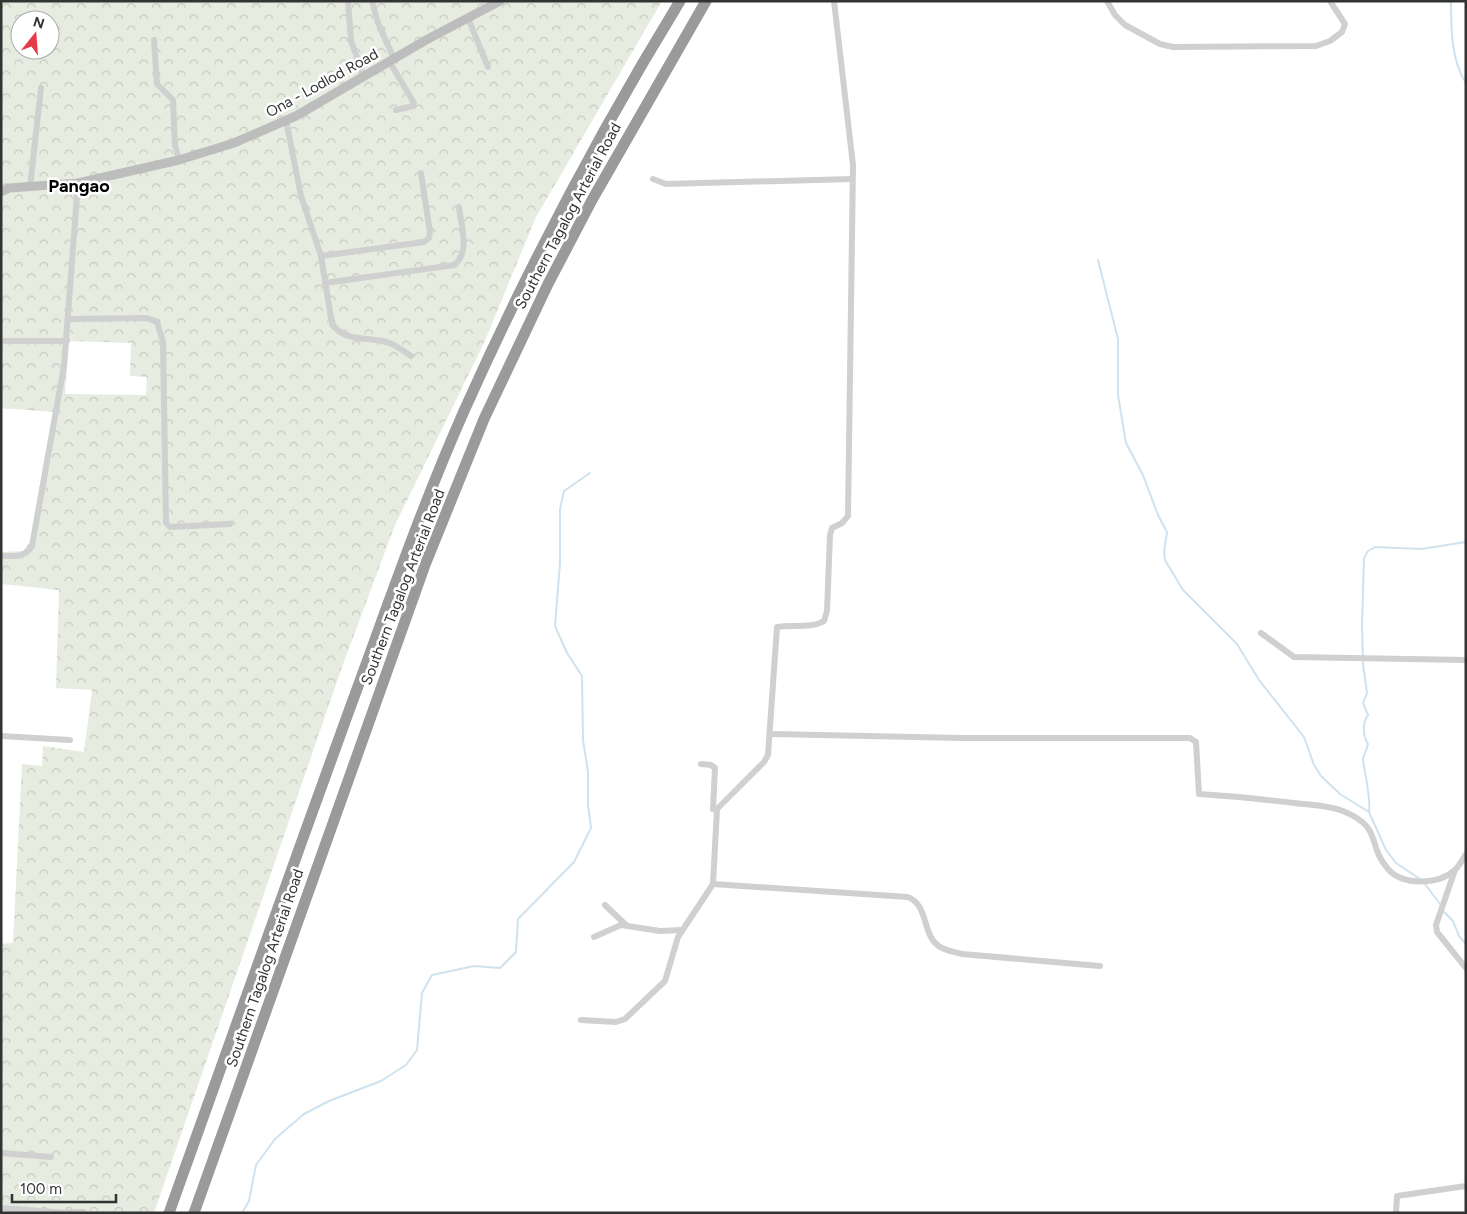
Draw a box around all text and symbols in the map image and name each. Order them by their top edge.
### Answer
north arrow [10,10,60,60]
text: N [31,13,46,33]
street label: Ona - Lodlod Road [263,45,381,121]
street label: Southern Tagalog Arterial Road [511,120,625,312]
district label: Pangao [48,175,110,197]
street label: Southern Tagalog Arterial Road [357,486,449,688]
street label: Southern Tagalog Arterial Road [223,867,307,1069]
scale bar [12,1172,116,1204]
text: 100 m [20,1180,62,1198]

